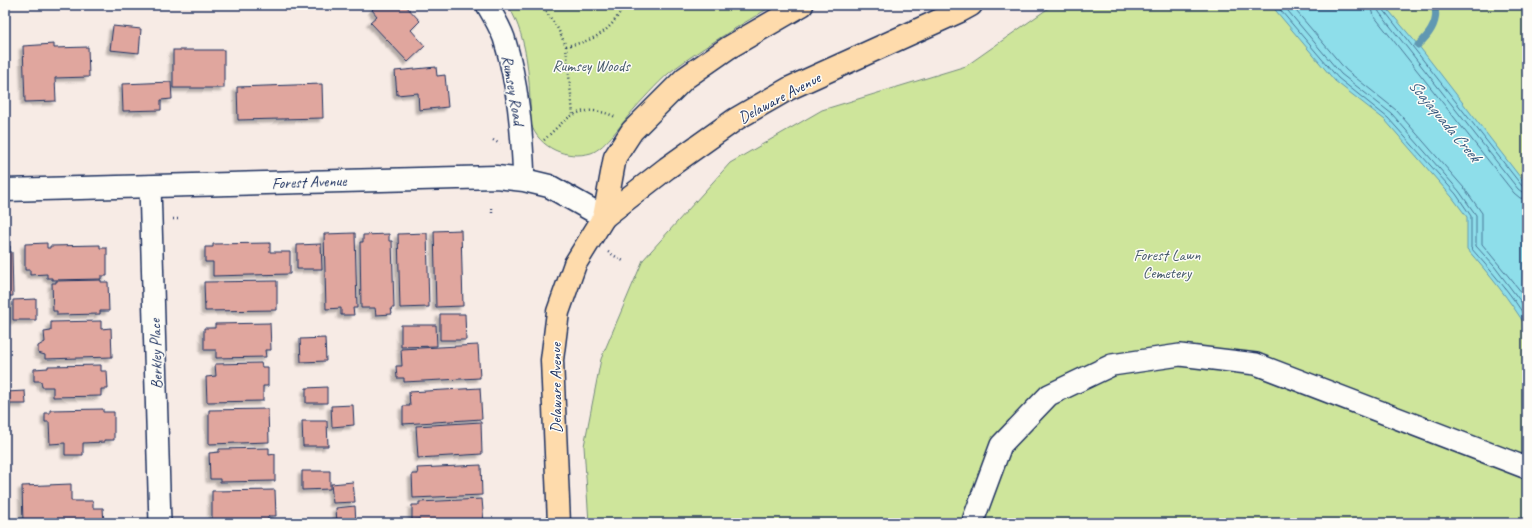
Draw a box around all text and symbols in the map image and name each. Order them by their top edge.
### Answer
street label: Rumsey Road [497,54,529,129]
park label: Rumsey Woods [552,56,631,76]
street label: Delaware Avenue [735,67,826,128]
water label: Scajaquada Creek [1404,75,1487,169]
street label: Forest Avenue [271,171,349,193]
park label: Forest Lawn Cemetery [1133,245,1201,283]
street label: Berkley Place [145,317,167,389]
street label: Delaware Avenue [546,341,566,433]

